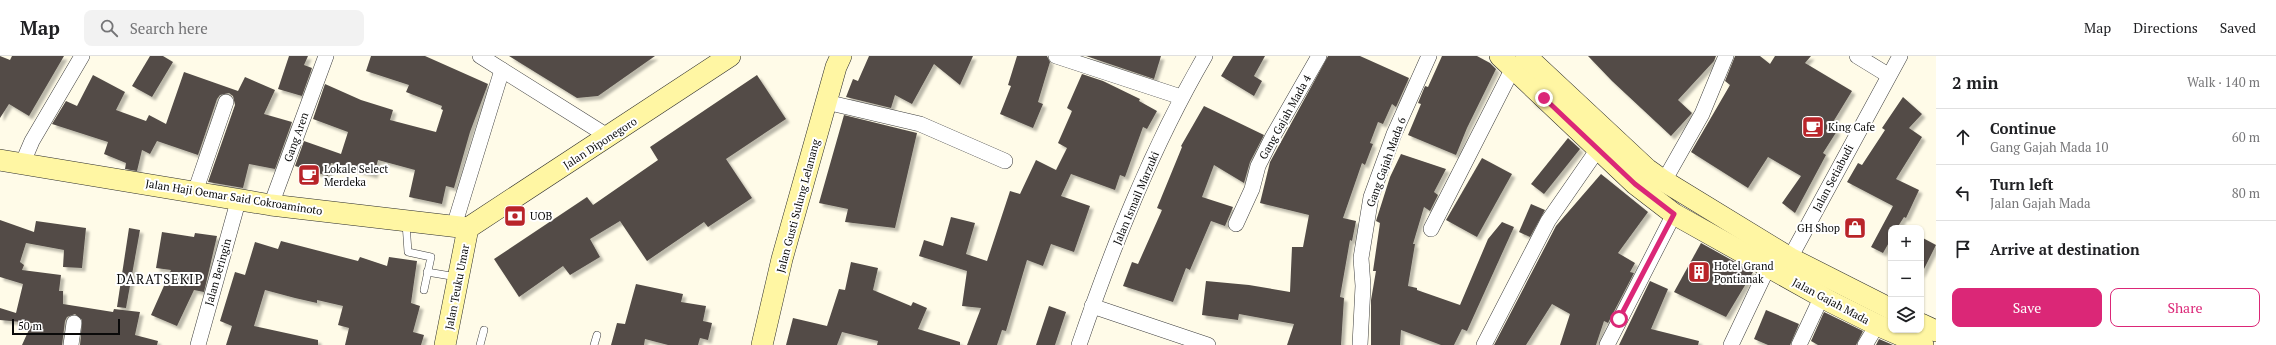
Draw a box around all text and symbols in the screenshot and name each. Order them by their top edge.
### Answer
search box [84,10,364,46]
text: Map [20,15,60,40]
icon: search [98,17,120,39]
text: Search here [130,18,208,38]
text: Map [2084,18,2111,37]
text: Directions [2133,18,2198,37]
text: Saved [2220,18,2256,37]
text: 2 min [1952,71,1999,94]
street label: Gang Gajah Mada 4 [1256,72,1314,162]
text: Walk · 140 m [2187,73,2260,91]
route end [1535,89,1553,107]
street label: Gang Aren [281,110,312,164]
street label: Jalan Diponegoro [561,114,639,172]
cafe icon: King Cafe [1800,114,1826,140]
street label: Gang Gajah Mada 6 [1363,115,1409,209]
text: Continue [1990,118,2056,138]
place label: King Cafe [1828,120,1876,134]
icon: ahead [1952,126,1974,148]
text: 60 m [2232,128,2260,146]
street label: Jalan Gusti Sulung Lelanang [773,137,823,274]
text: Gang Gajah Mada 10 [1990,138,2108,156]
street label: Jalan Setiabudi [1810,142,1856,214]
street label: Jalan Ismail Marzuki [1110,149,1162,247]
cafe icon: Lokale Select Merdeka [296,162,322,188]
place label: Lokale Select Merdeka [324,162,388,189]
text: Turn left [1990,174,2054,194]
street label: Jalan Haji Oemar Said Cokroaminoto [144,176,324,218]
icon: left [1952,182,1974,204]
text: 80 m [2232,184,2260,202]
text: Jalan Gajah Mada [1990,194,2091,212]
bank icon: UOB [502,203,528,229]
place label: UOB [530,209,553,223]
shop icon: GH Shop [1842,215,1868,241]
place label: GH Shop [1797,221,1840,235]
map controls [1888,225,1924,333]
button: + [1888,225,1924,261]
street label: Jalan Beringin [202,236,234,307]
icon: arrive [1952,238,1974,260]
text: Arrive at destination [1990,239,2140,259]
street label: Jalan Teuku Umar [442,242,472,331]
building icon: Hotel Grand Pontianak [1686,259,1712,285]
place label: Hotel Grand Pontianak [1714,259,1774,286]
button: − [1888,261,1924,297]
district label: DARATSEKIP [117,270,203,288]
street label: Jalan Gajah Mada [1790,275,1872,327]
button: Save [1952,288,2102,327]
button: Share [2110,288,2260,327]
button: layers [1888,297,1924,333]
route start [1610,310,1628,328]
scale bar [12,317,120,336]
text: 50 m [18,319,42,333]

